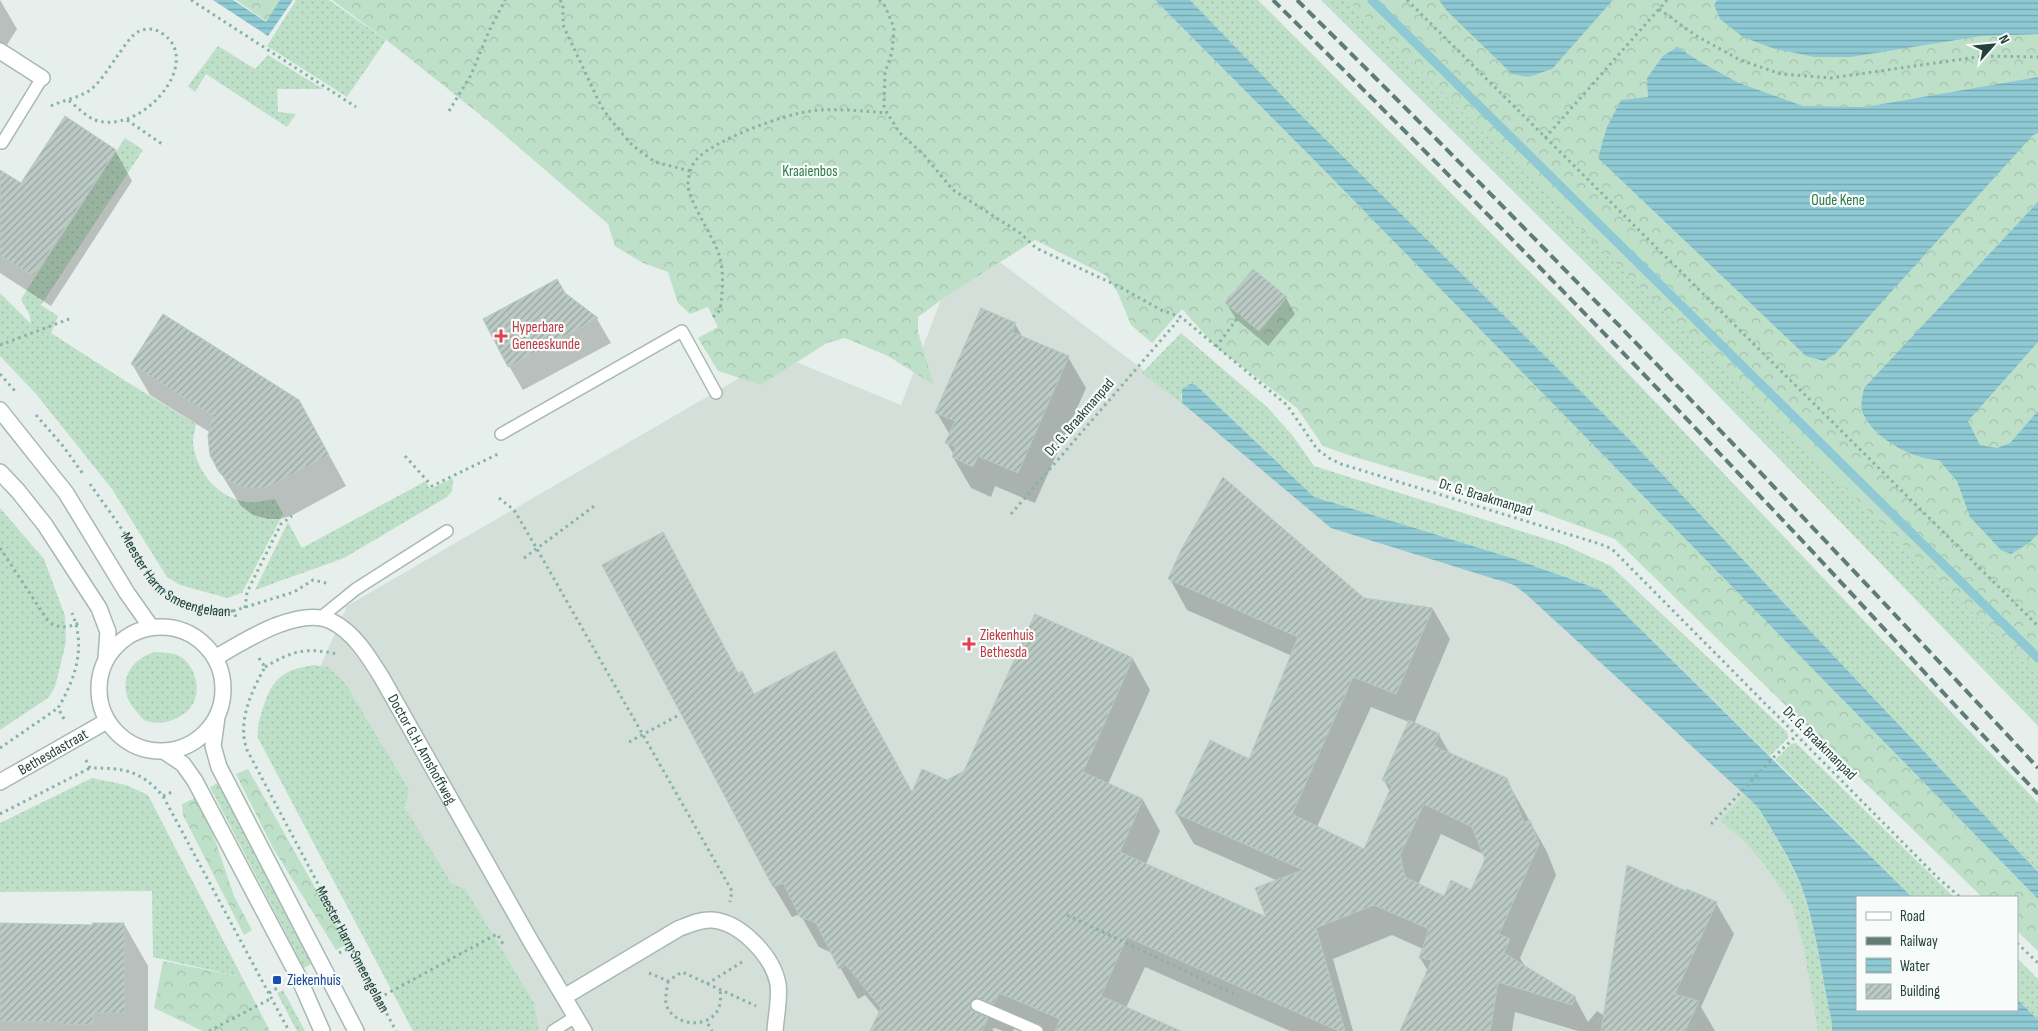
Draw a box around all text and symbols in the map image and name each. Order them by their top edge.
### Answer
north arrow [1968,20,2018,70]
text: N [1995,32,2013,47]
park label: Kraaienbos [782,162,838,181]
park label: Oude Kene [1811,191,1865,210]
place label: Hyperbare Geneeskunde [512,318,580,354]
marker: Hyperbare Geneeskunde [494,329,508,343]
street label: Dr. G. Braakmanpad [1040,375,1118,460]
street label: Dr. G. Braakmanpad [1437,474,1535,521]
street label: Meester Harm Smeengelaan [116,529,231,621]
place label: Ziekenhuis Bethesda [980,626,1034,662]
marker: Ziekenhuis Bethesda [962,637,976,651]
street label: Doctor G.H. Amshoffweg [383,691,460,808]
street label: Dr. G. Braakmanpad [1779,702,1861,784]
street label: Bethesdastraat [15,725,92,780]
street label: Meester Harm Smeengelaan [311,883,394,1016]
legend [1856,896,2018,1011]
text: Road [1900,907,1925,926]
text: Railway [1900,932,1938,951]
text: Water [1900,957,1931,976]
place label: Ziekenhuis [287,971,341,990]
marker: Ziekenhuis [271,974,283,986]
text: Building [1900,982,1940,1001]

